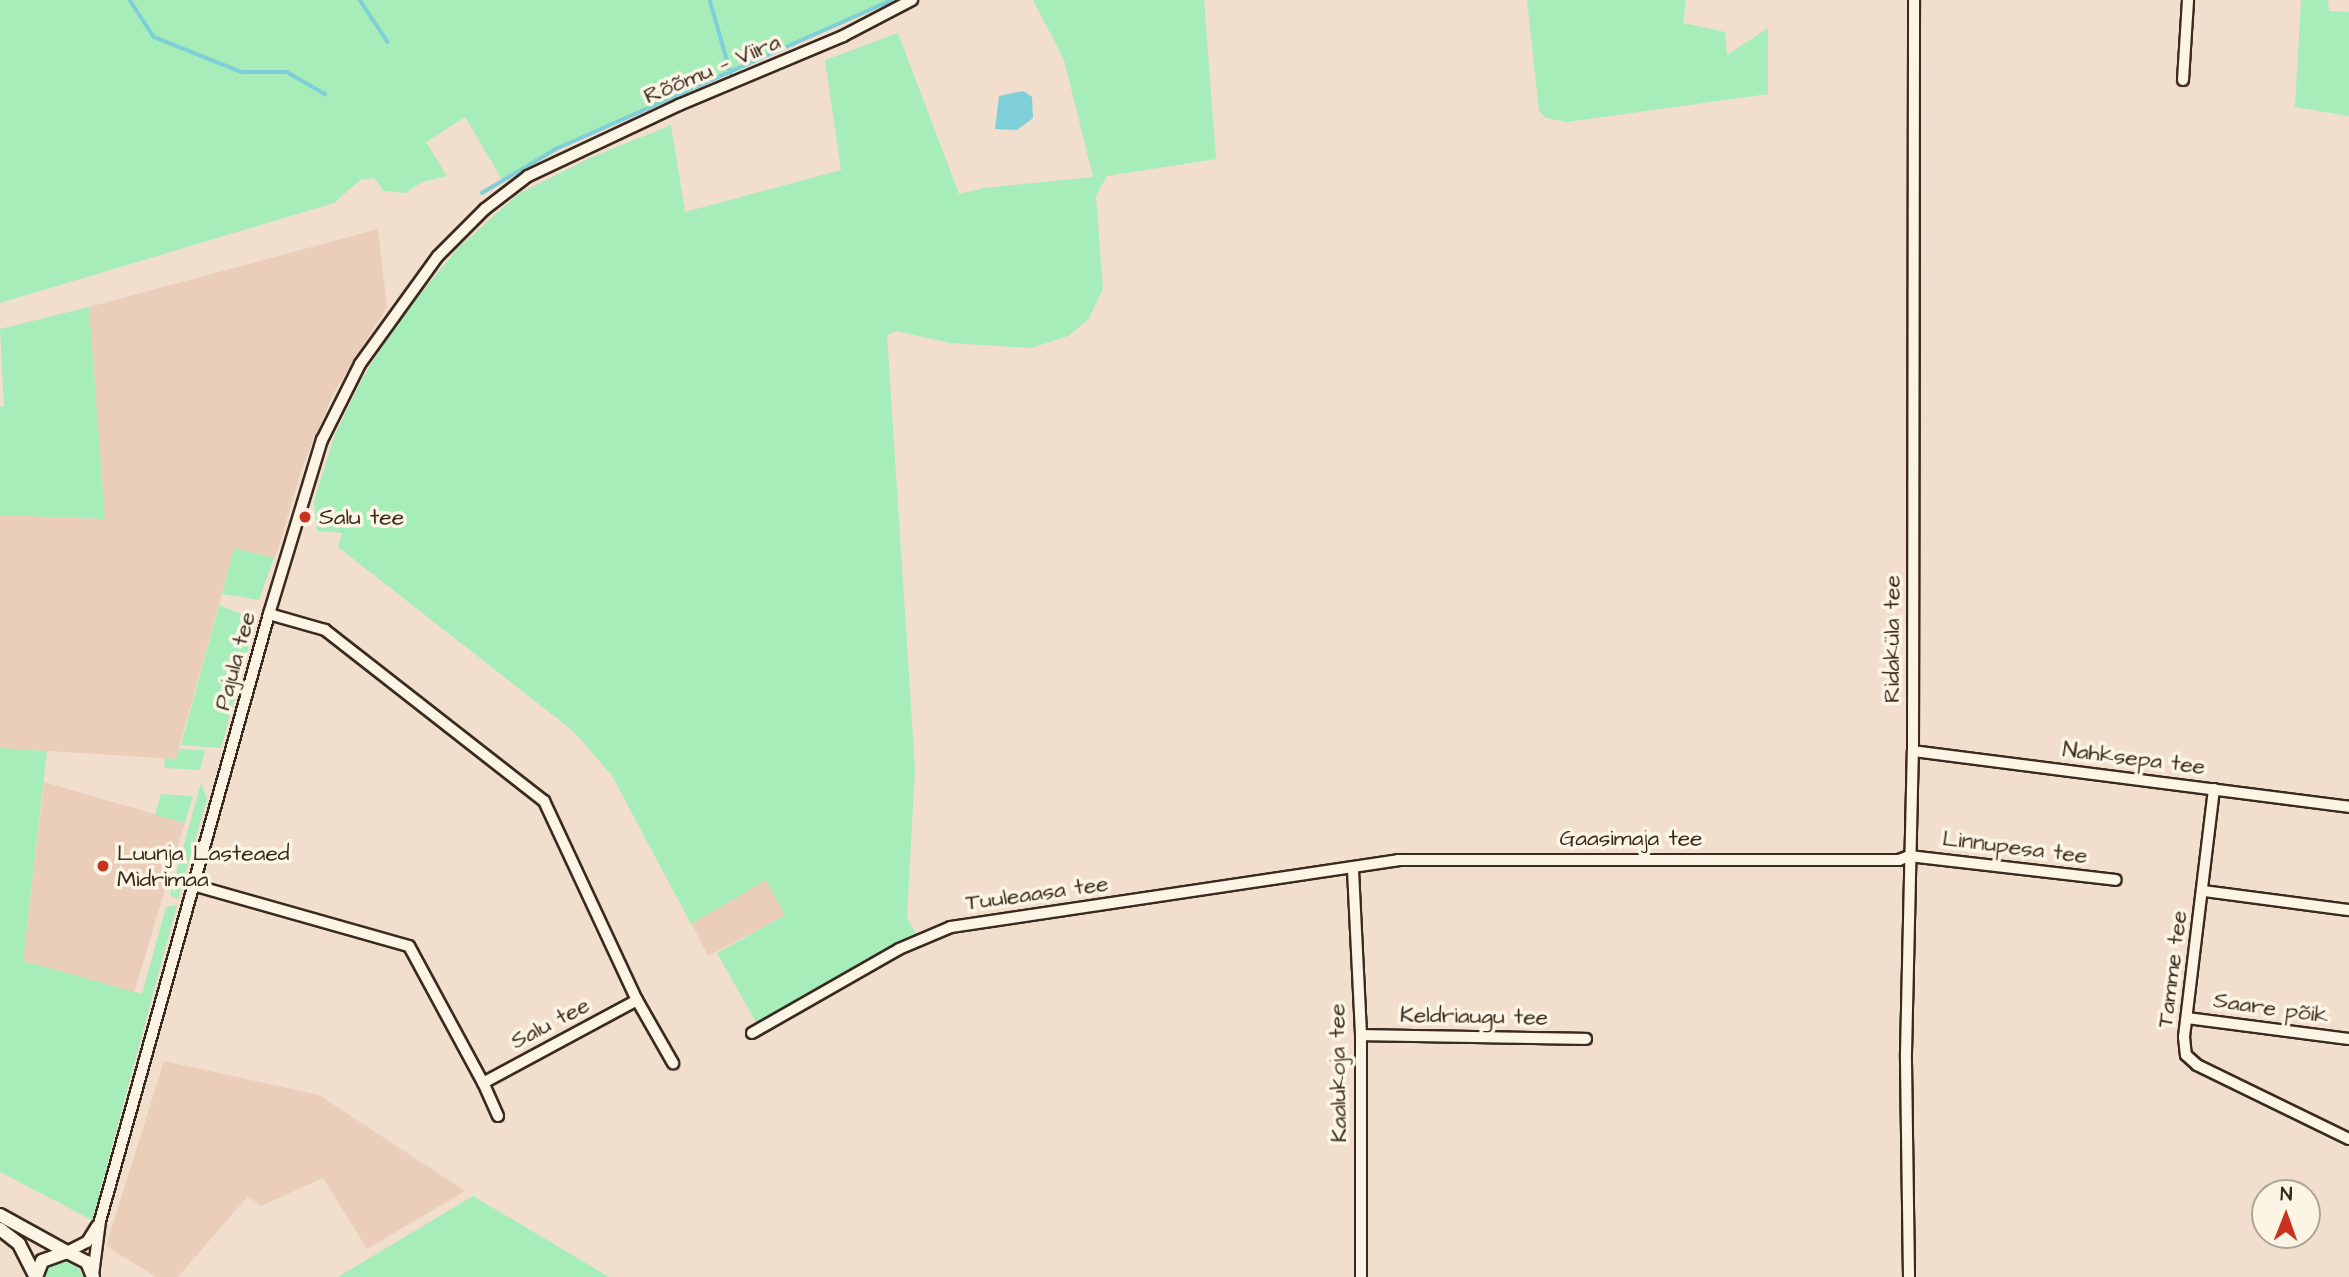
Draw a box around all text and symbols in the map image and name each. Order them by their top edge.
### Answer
street label: Rõõmu — Viira [640,28,784,110]
place label: Salu tee [319,503,404,531]
marker: Salu tee [297,509,313,525]
street label: Ridaküla tee [1878,575,1906,703]
street label: Pajula tee [209,609,261,713]
street label: Nahksepa tee [2061,736,2207,780]
street label: Gaasimaja tee [1559,824,1703,852]
street label: Linnupesa tee [1941,824,2089,870]
place label: Luunja Lasteaed Midrimaa [117,839,290,893]
marker: Luunja Lasteaed Midrimaa [95,858,111,874]
street label: Tuuleaasa tee [964,869,1110,917]
street label: Tamme tee [2151,909,2193,1029]
street label: Saare põik [2212,986,2330,1030]
street label: Salu tee [506,991,594,1055]
street label: Keldriaugu tee [1400,1001,1548,1031]
street label: Kaalukoja tee [1323,1003,1353,1143]
north arrow [2251,1179,2321,1249]
text: N [2280,1181,2293,1208]

